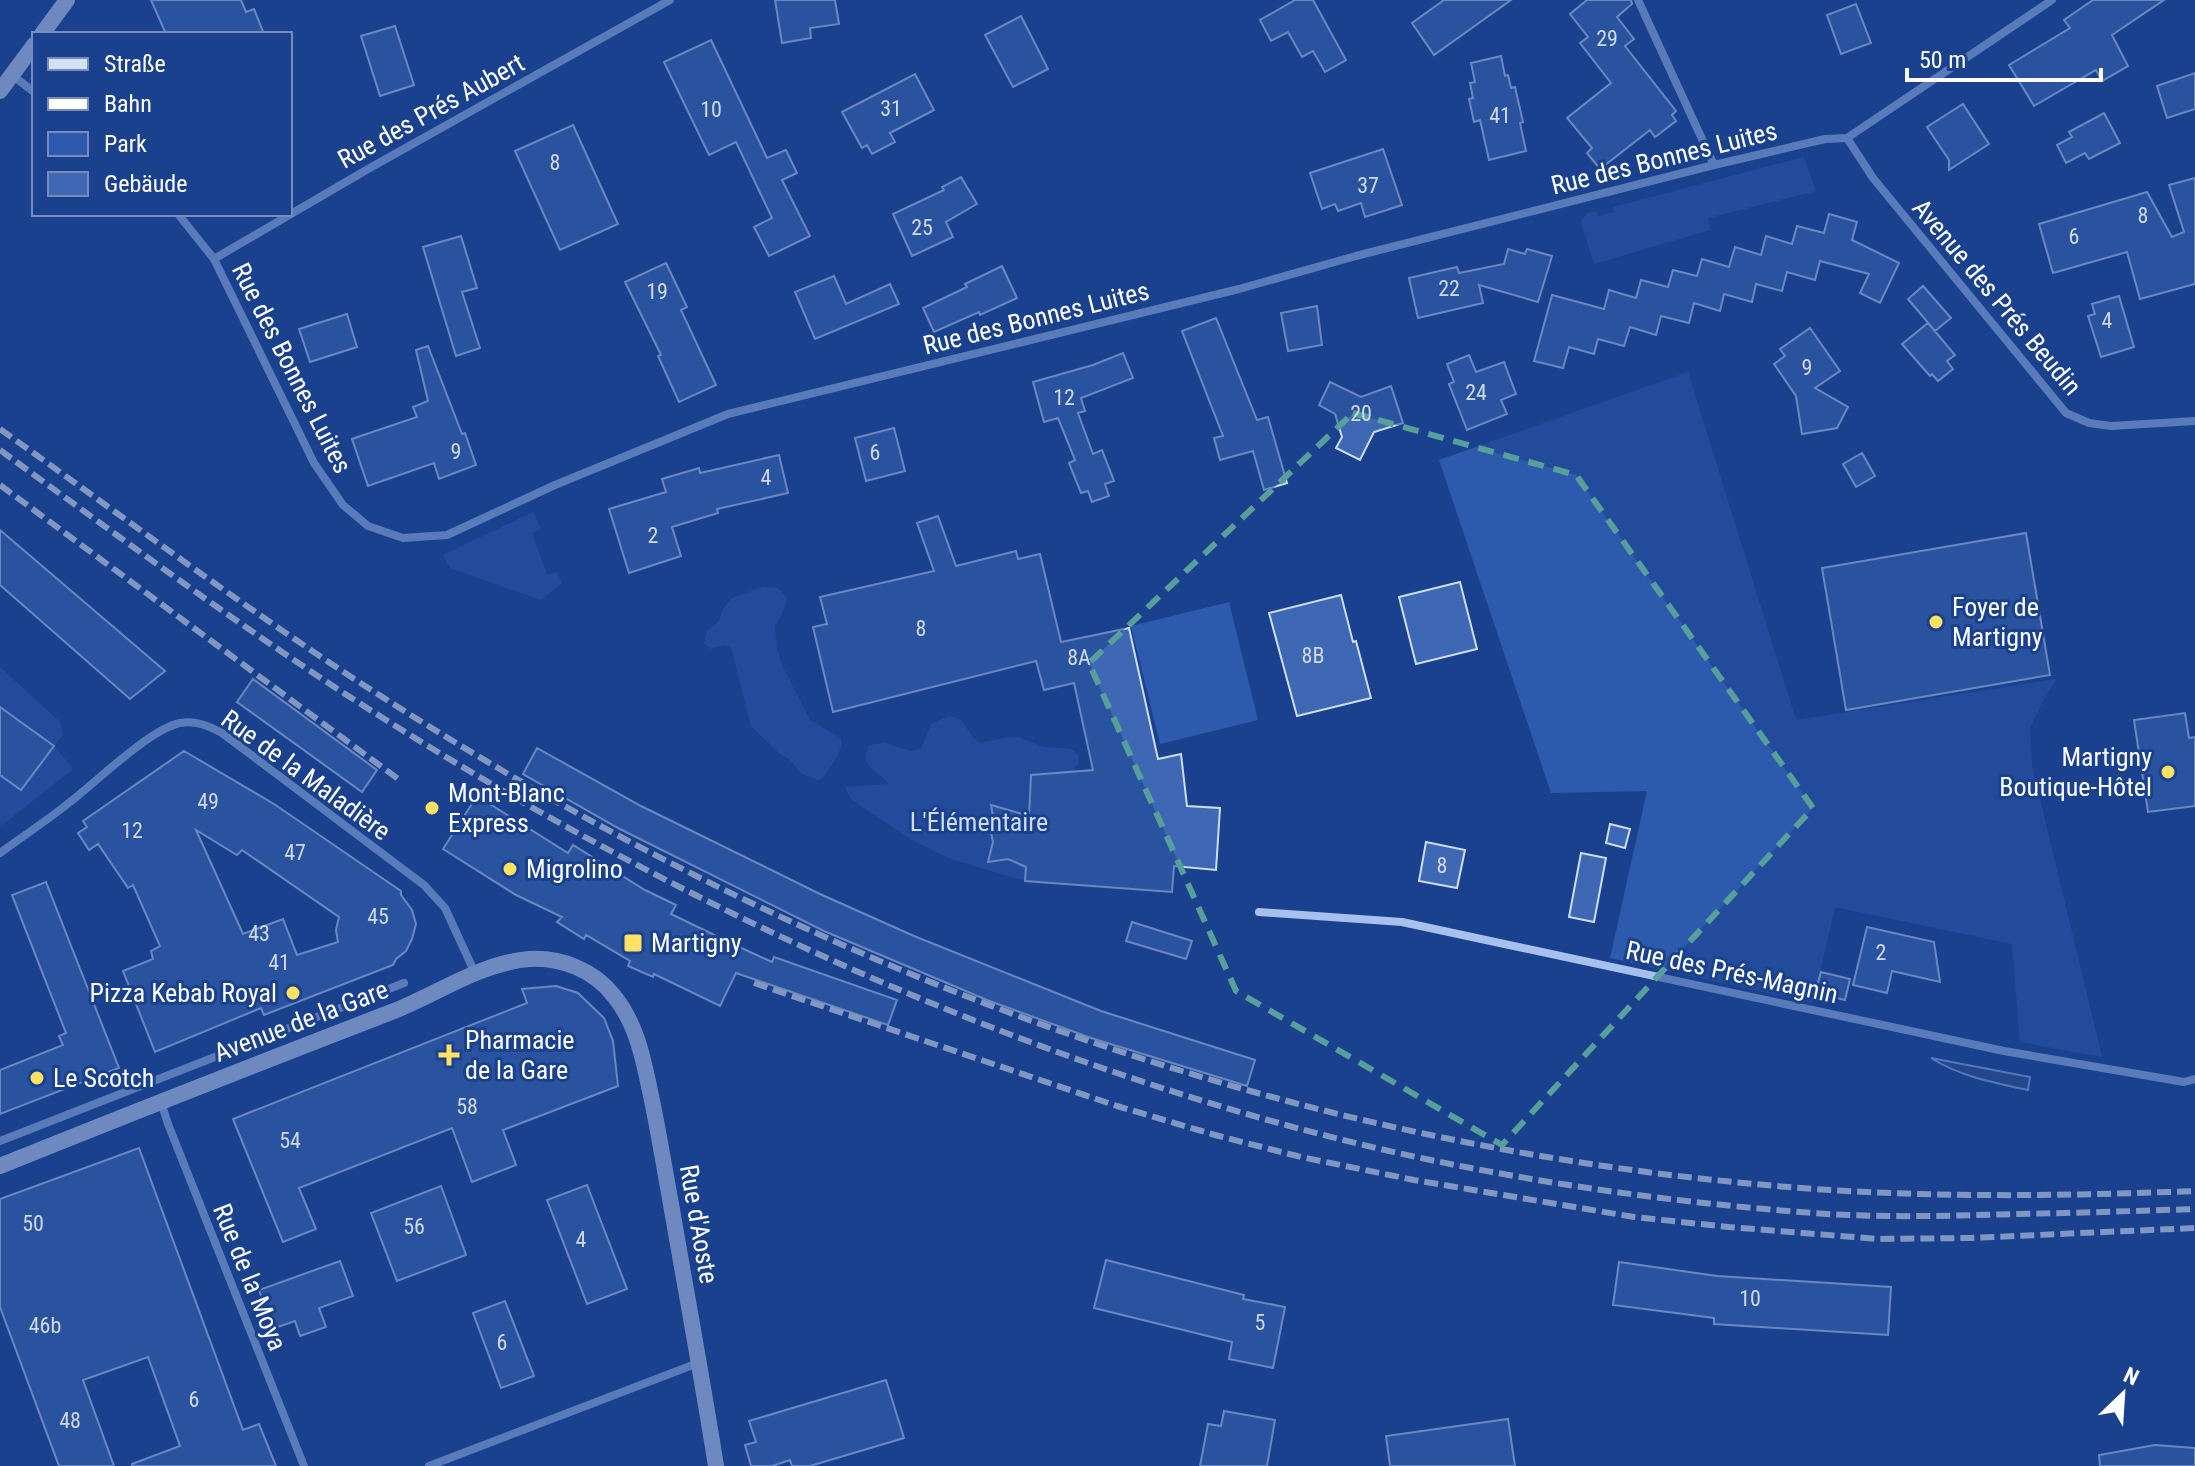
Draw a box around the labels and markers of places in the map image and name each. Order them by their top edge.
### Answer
place label: Foyer de Martigny [1952,592,2043,652]
marker: Foyer de Martigny [1927,613,1945,631]
place label: Martigny Boutique-Hôtel [1999,742,2152,802]
marker: Martigny Boutique-Hôtel [2159,763,2177,781]
place label: Mont-Blanc Express [448,778,565,838]
marker: Mont-Blanc Express [423,799,441,817]
place label: Migrolino [526,854,623,884]
marker: Migrolino [501,860,519,878]
place label: Martigny [651,928,742,958]
marker: Martigny [622,932,644,954]
place label: Pizza Kebab Royal [90,978,277,1008]
marker: Pizza Kebab Royal [284,984,302,1002]
place label: Pharmacie de la Gare [465,1025,575,1085]
marker: Pharmacie de la Gare [440,1046,458,1064]
place label: Le Scotch [53,1063,154,1093]
marker: Le Scotch [28,1069,46,1087]

